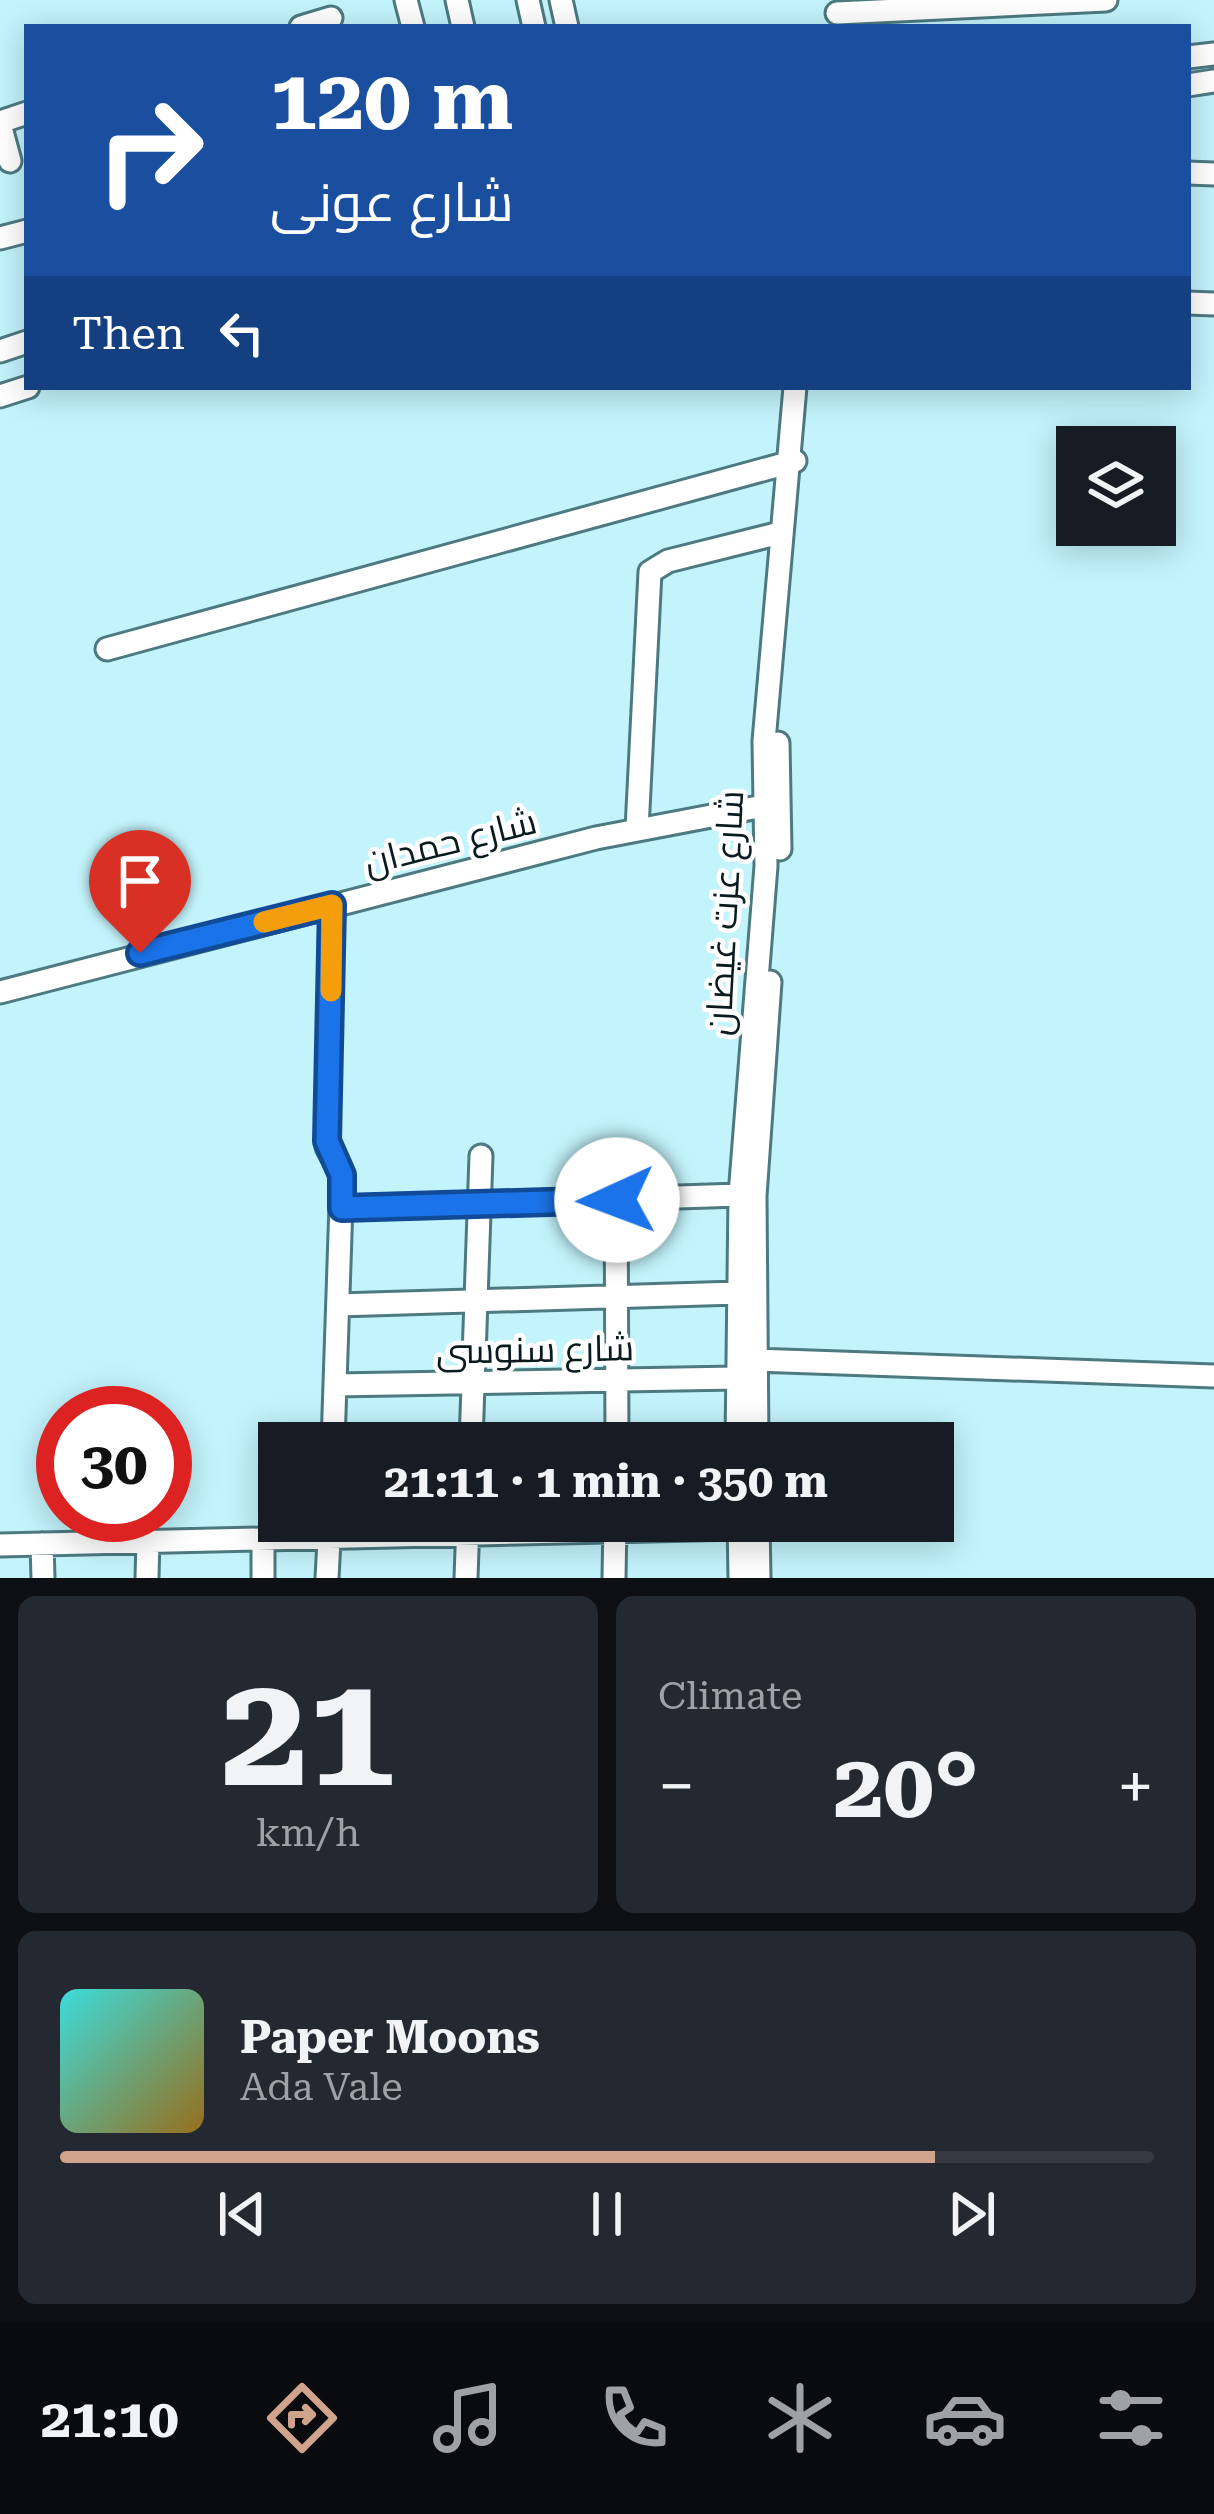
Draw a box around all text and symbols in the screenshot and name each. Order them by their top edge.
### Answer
text: 120 m [270,51,513,149]
icon: right [72,72,228,228]
text: شارع عونى [270,171,514,234]
icon: left [209,300,275,366]
text: Then [72,307,185,360]
map controls [1056,426,1176,546]
button: layers [1056,426,1176,546]
street label: شارع عزت غيضان [698,789,755,1037]
street label: شارع حمدان [360,800,541,887]
pin [89,830,191,953]
icon: arrive [107,848,173,914]
position arrow [554,1137,680,1263]
street label: شارع سنوسى [436,1327,634,1376]
speed limit sign: 30 [36,1386,192,1542]
text: 21:11 · 1 min · 350 m [384,1455,828,1508]
text: 21 [221,1640,395,1823]
text: Climate [658,1673,802,1719]
text: 20° [833,1734,979,1839]
text: − [658,1748,695,1825]
text: + [1117,1748,1154,1825]
text: km/h [256,1810,360,1856]
text: Paper Moons [240,2011,540,2064]
text: Ada Vale [240,2064,403,2110]
icon: previous [209,2181,275,2247]
icon: pause [574,2181,640,2247]
icon: next [939,2181,1005,2247]
icon: directions [260,2376,344,2460]
icon: music [426,2376,510,2460]
icon: phone [592,2376,676,2460]
icon: climate [758,2376,842,2460]
icon: car [923,2376,1007,2460]
icon: filters [1089,2376,1173,2460]
text: 21:10 [41,2387,179,2450]

